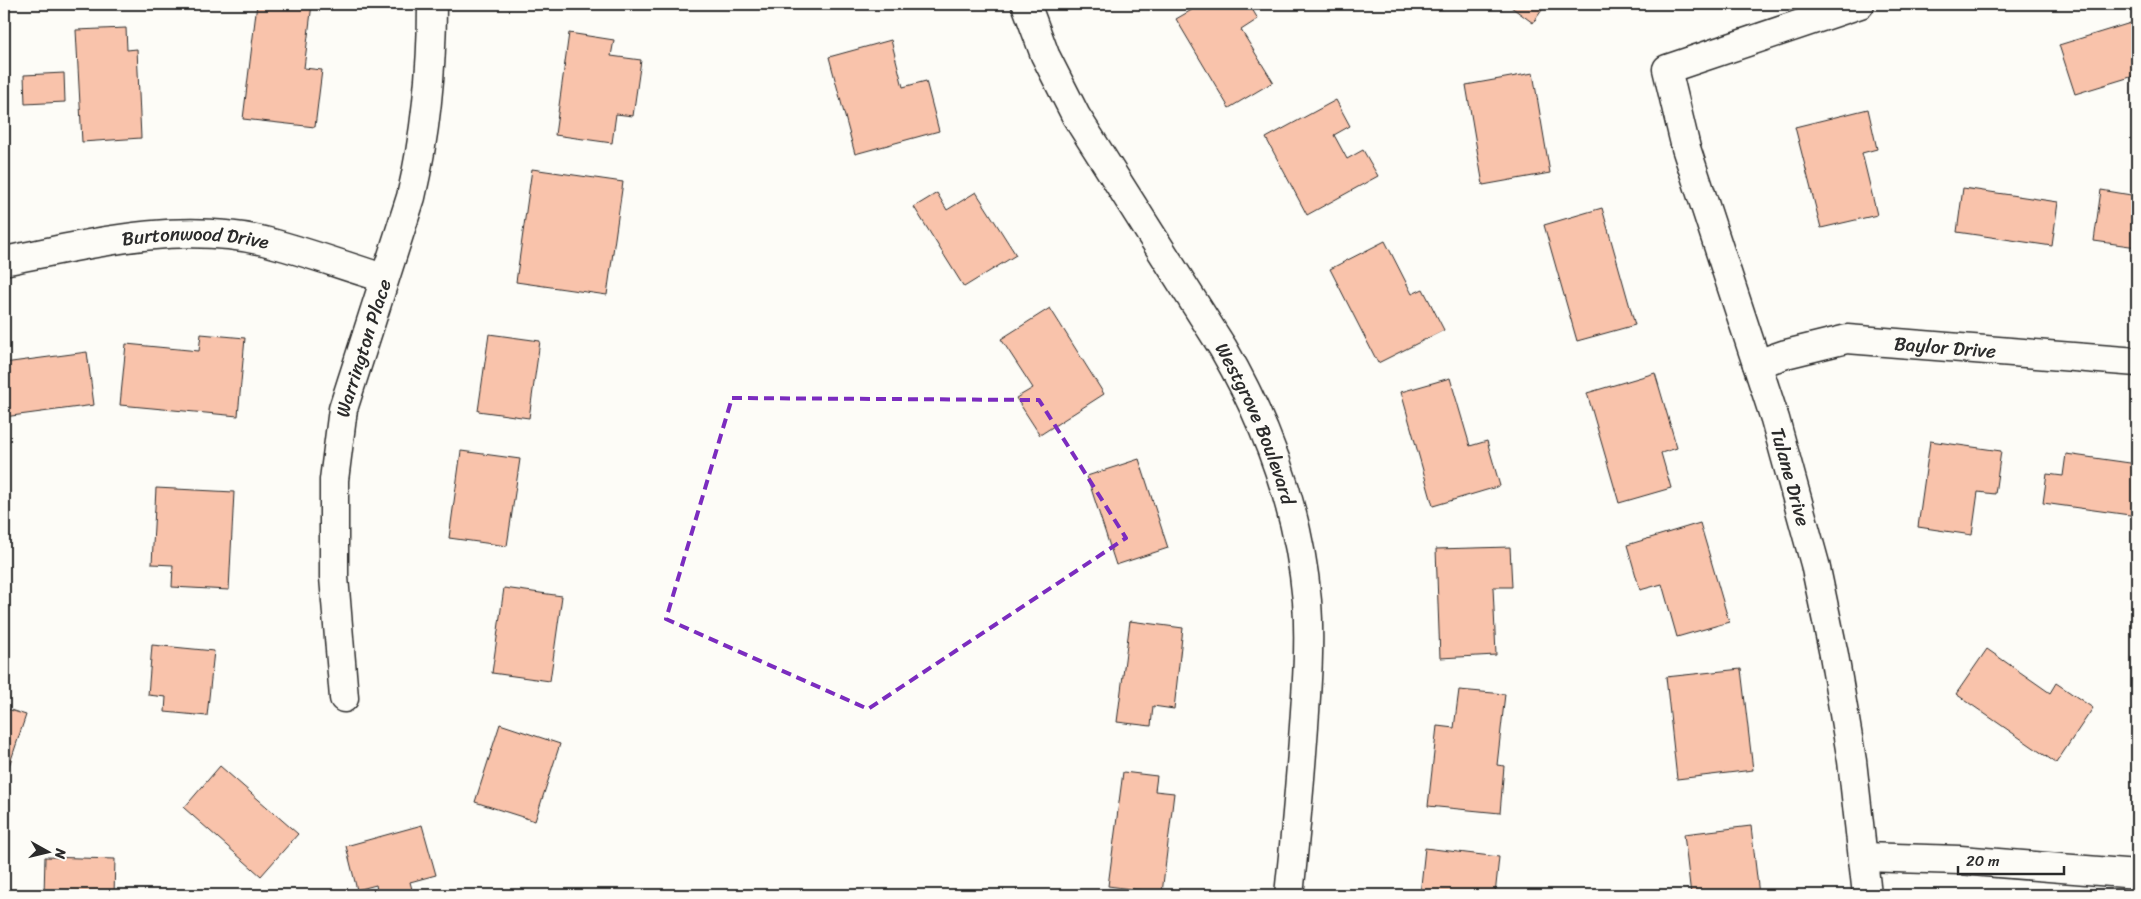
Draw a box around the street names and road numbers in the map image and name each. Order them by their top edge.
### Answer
street label: Burtonwood Drive [120,217,273,259]
street label: Warrington Place [326,274,401,419]
street label: Baylor Drive [1893,327,1998,368]
street label: Westgrove Boulevard [1206,336,1305,510]
street label: Tulane Drive [1761,424,1820,530]

